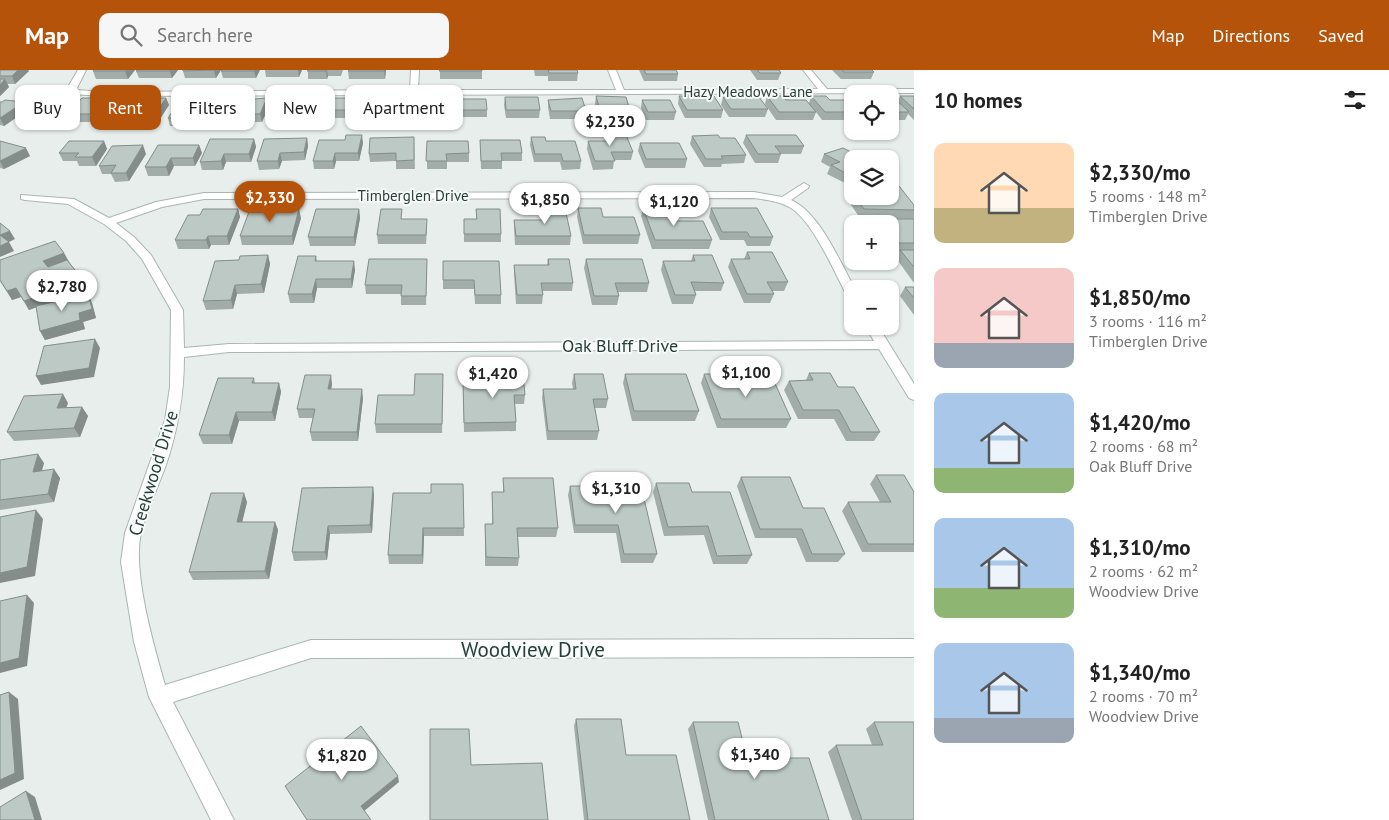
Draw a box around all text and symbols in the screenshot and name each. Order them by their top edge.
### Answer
search box [99,13,449,58]
text: Map [25,20,69,51]
icon: search [117,21,145,49]
text: Search here [157,23,253,47]
text: Map [1152,24,1184,47]
text: Directions [1212,24,1290,47]
text: Saved [1318,24,1364,47]
street label: Hazy Meadows Lane [683,82,813,101]
chip: Buy [15,85,80,130]
chip: Rent [90,85,161,130]
chip: Filters [171,85,255,130]
chip: New [265,85,335,130]
chip: Apartment [345,85,463,130]
map controls [844,85,899,335]
button: locate [844,85,899,140]
icon: filters [1341,86,1369,114]
text: 10 homes [934,87,1022,114]
pin: $2,230 [569,104,651,147]
text: $2,230 [585,111,635,131]
button: layers [844,150,899,205]
text: $2,330/mo [1089,159,1191,186]
icon: home [974,163,1034,223]
pin: $2,330 [229,180,311,223]
pin: $1,850 [504,182,586,225]
pin: $1,120 [633,184,715,227]
street label: Timberglen Drive [357,186,469,205]
text: 5 rooms · 148 m² [1089,186,1207,206]
text: $2,330 [245,187,295,207]
text: $1,850 [520,189,570,209]
text: $1,120 [649,191,699,211]
text: Timberglen Drive [1089,206,1208,226]
button: + [844,215,899,270]
pin: $2,780 [21,270,103,312]
text: $2,780 [37,276,87,296]
button: − [844,280,899,335]
text: $1,850/mo [1089,284,1191,311]
icon: home [974,288,1034,348]
text: 3 rooms · 116 m² [1089,311,1207,331]
text: Timberglen Drive [1089,331,1208,351]
street label: Oak Bluff Drive [562,334,678,357]
pin: $1,420 [452,356,534,399]
pin: $1,100 [705,356,787,398]
text: $1,100 [721,362,771,382]
text: $1,420 [468,363,518,383]
street label: Creekwood Drive [123,407,183,539]
text: $1,420/mo [1089,409,1191,436]
icon: home [974,413,1034,473]
text: 2 rooms · 68 m² [1089,436,1198,456]
text: Oak Bluff Drive [1089,456,1192,476]
pin: $1,310 [575,472,657,514]
text: $1,310 [591,478,641,498]
text: $1,310/mo [1089,534,1191,561]
icon: home [974,538,1034,598]
text: 2 rooms · 62 m² [1089,561,1198,581]
text: Woodview Drive [1089,581,1199,601]
street label: Woodview Drive [461,636,605,663]
text: $1,340/mo [1089,659,1191,686]
icon: home [974,663,1034,723]
text: 2 rooms · 70 m² [1089,686,1198,706]
text: Woodview Drive [1089,706,1199,726]
pin: $1,820 [301,738,383,781]
pin: $1,340 [714,738,796,780]
text: $1,340 [730,744,780,764]
text: $1,820 [317,745,367,765]

